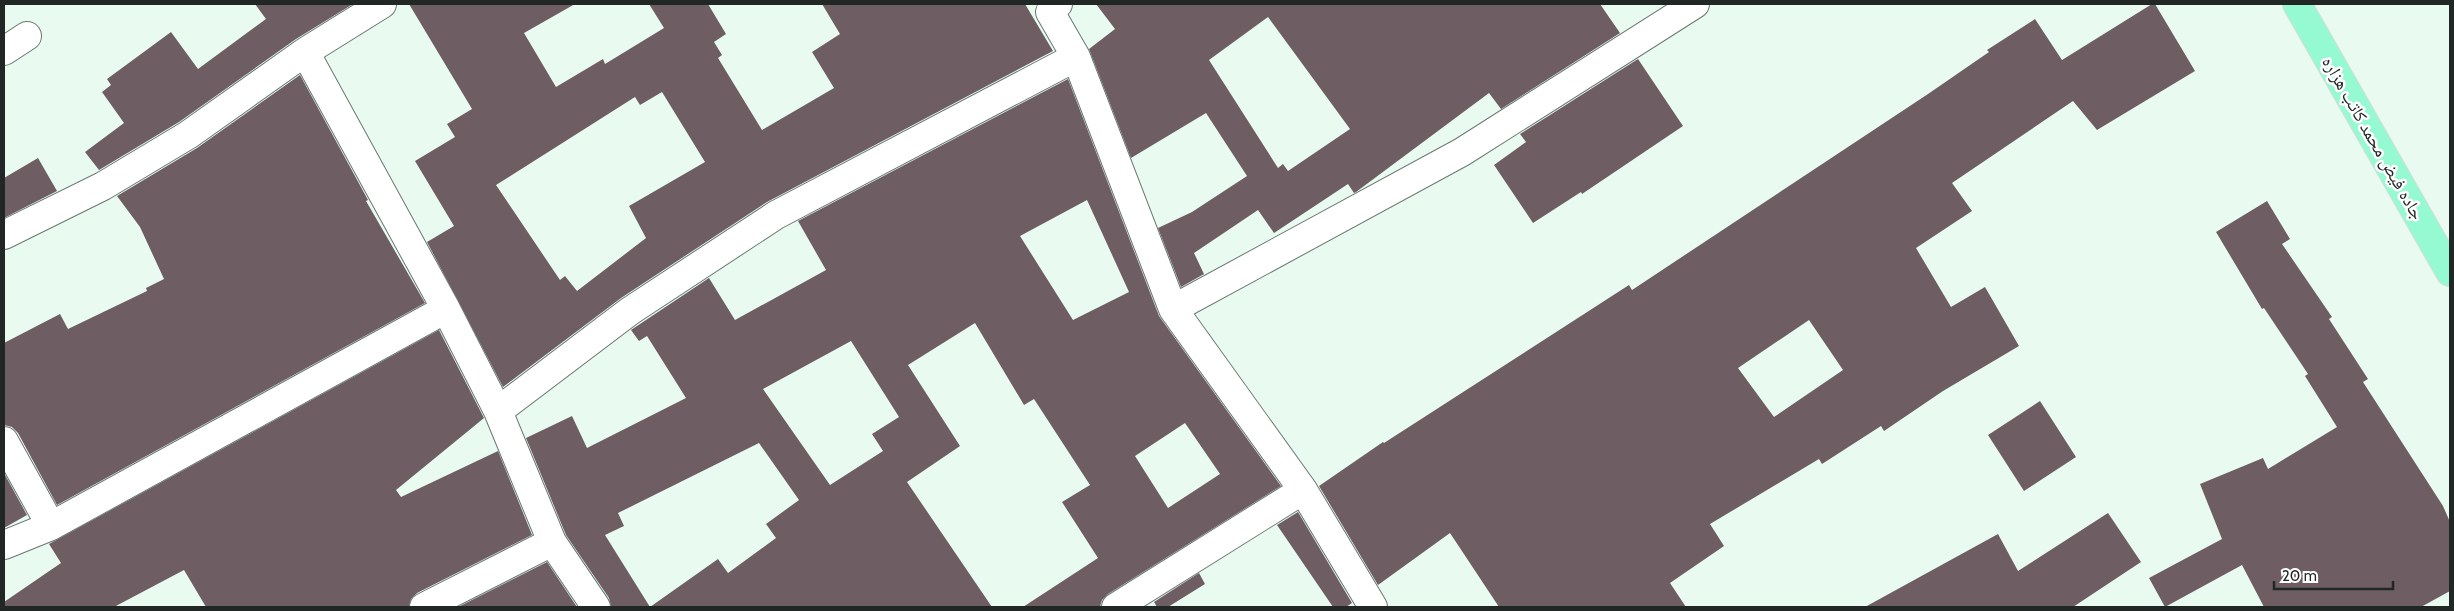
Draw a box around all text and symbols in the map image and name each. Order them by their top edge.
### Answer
street label: جاده فیض محمد کاتب هزاره [2317,52,2429,224]
scale bar [2274,558,2393,590]
text: 20 m [2282,567,2317,585]

